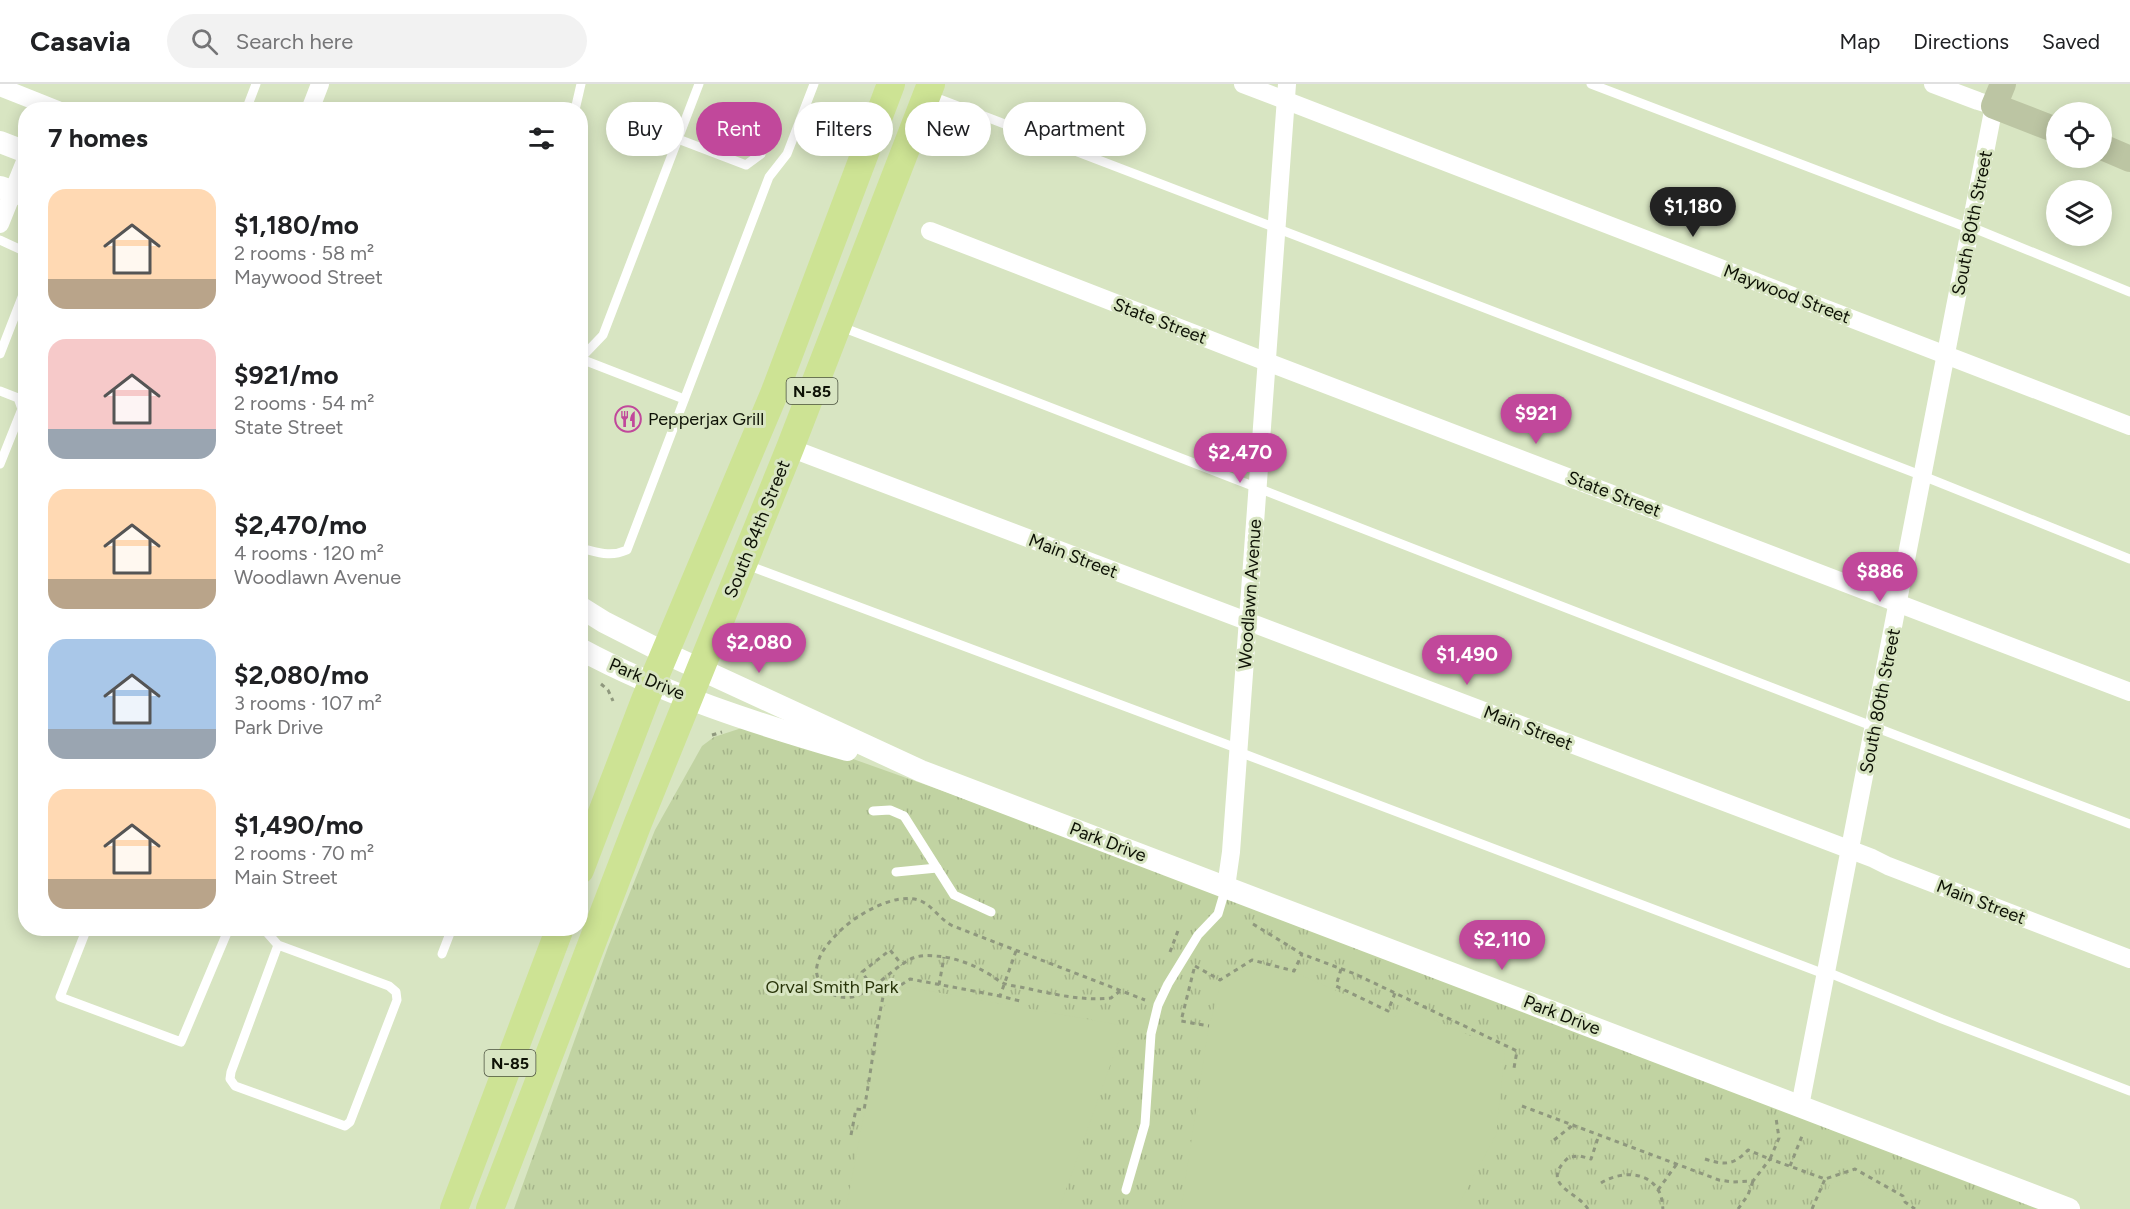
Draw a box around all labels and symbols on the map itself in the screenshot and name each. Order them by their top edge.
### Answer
street label: South 80th Street [1947,149,1997,297]
pin: $1,180 [1644,187,1742,238]
street label: Maywood Street [1721,260,1854,328]
street label: State Street [1110,293,1210,349]
road number: N-85 [786,378,838,404]
pin: $921 [1500,394,1572,445]
restaurant icon: Pepperjax Grill [613,404,643,434]
place label: Pepperjax Grill [648,408,764,430]
pin: $2,470 [1191,433,1289,484]
street label: South 84th Street [719,457,795,601]
street label: State Street [1564,466,1664,522]
street label: Woodlawn Avenue [1234,518,1266,670]
street label: Main Street [1025,529,1121,583]
pin: $886 [1844,552,1916,603]
pin: $2,080 [710,623,808,674]
street label: South 80th Street [1855,627,1905,775]
pin: $1,490 [1418,635,1516,686]
street label: Park Drive [606,653,688,705]
street label: Main Street [1480,701,1576,755]
street label: Park Drive [1067,817,1150,867]
street label: Main Street [1933,875,2029,929]
pin: $2,110 [1453,920,1551,971]
park label: Orval Smith Park [766,976,899,998]
street label: Park Drive [1521,990,1604,1040]
road number: N-85 [484,1050,536,1076]

